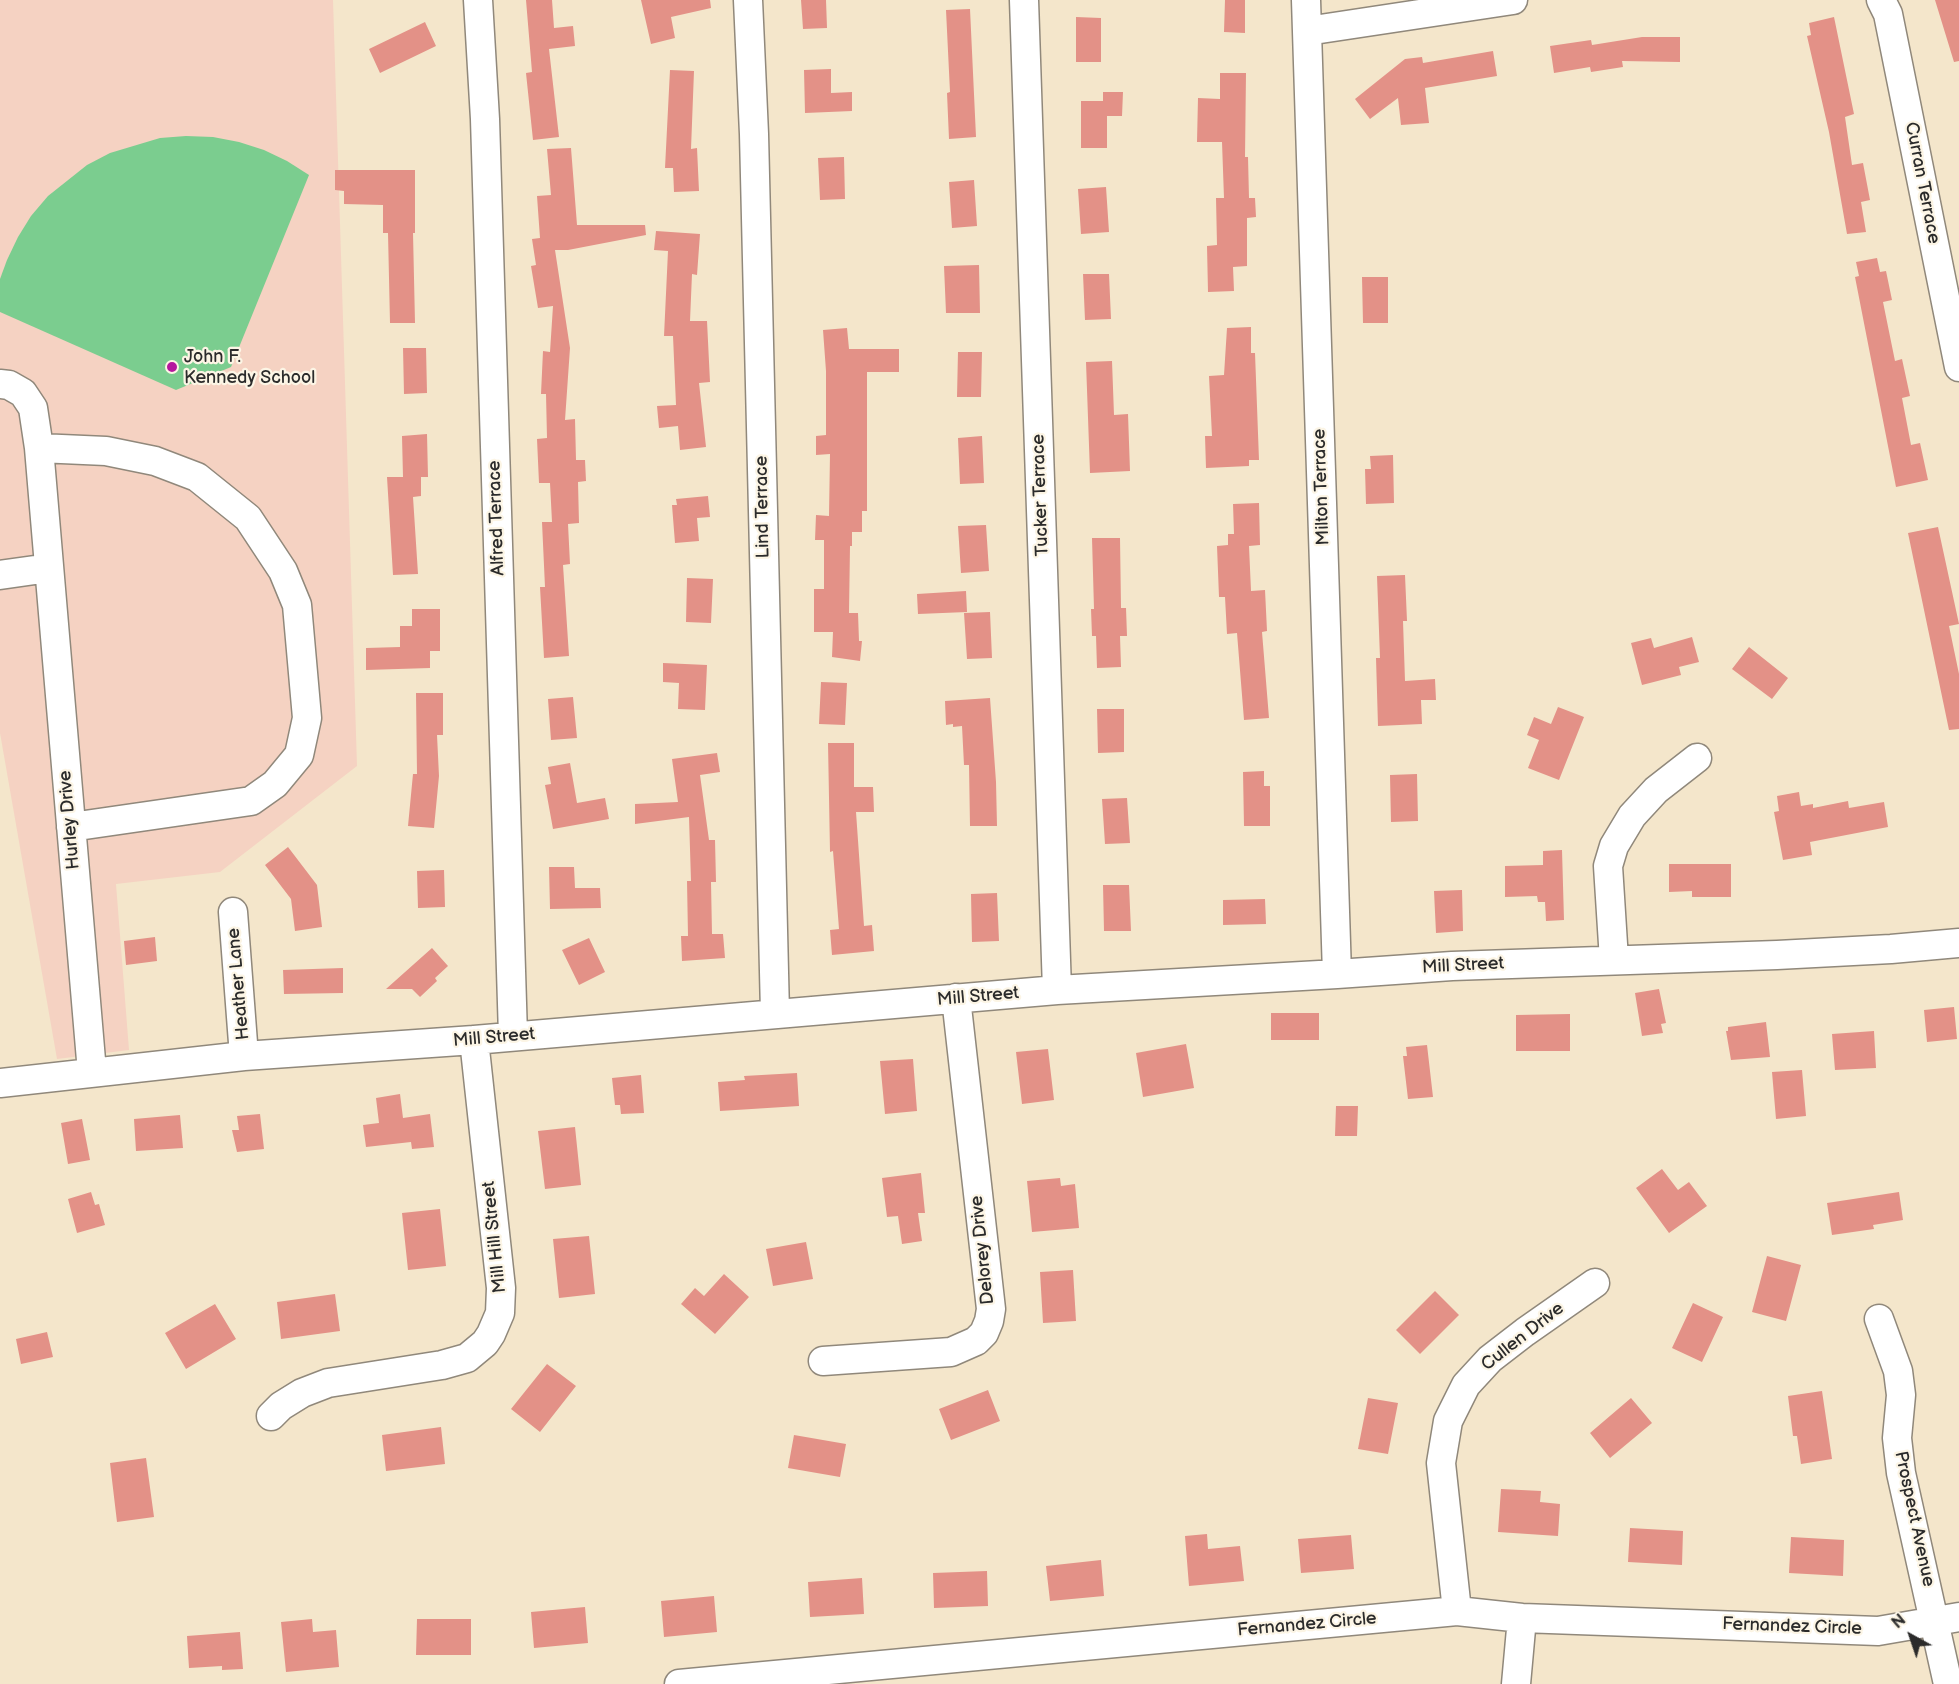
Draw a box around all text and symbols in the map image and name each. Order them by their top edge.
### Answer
street label: Curran Terrace [1900,120,1944,246]
place label: John F. Kennedy School [184,346,315,388]
marker: John F. Kennedy School [165,360,179,374]
street label: Milton Terrace [1309,428,1335,546]
street label: Tucker Terrace [1028,434,1054,556]
street label: Lind Terrace [751,456,775,558]
street label: Alfred Terrace [484,460,510,576]
street label: Hurley Drive [55,770,85,870]
street label: Heather Lane [223,927,255,1041]
street label: Mill Street [1421,953,1505,979]
street label: Mill Street [936,983,1020,1011]
street label: Mill Street [452,1024,536,1052]
street label: Mill Hill Street [478,1180,512,1294]
street label: Delorey Drive [967,1194,999,1306]
street label: Cullen Drive [1477,1298,1569,1376]
street label: Prospect Avenue [1889,1449,1939,1589]
north arrow [1881,1606,1941,1666]
street label: Fernandez Circle [1237,1608,1377,1642]
text: N [1888,1611,1910,1633]
street label: Fernandez Circle [1722,1614,1862,1640]

